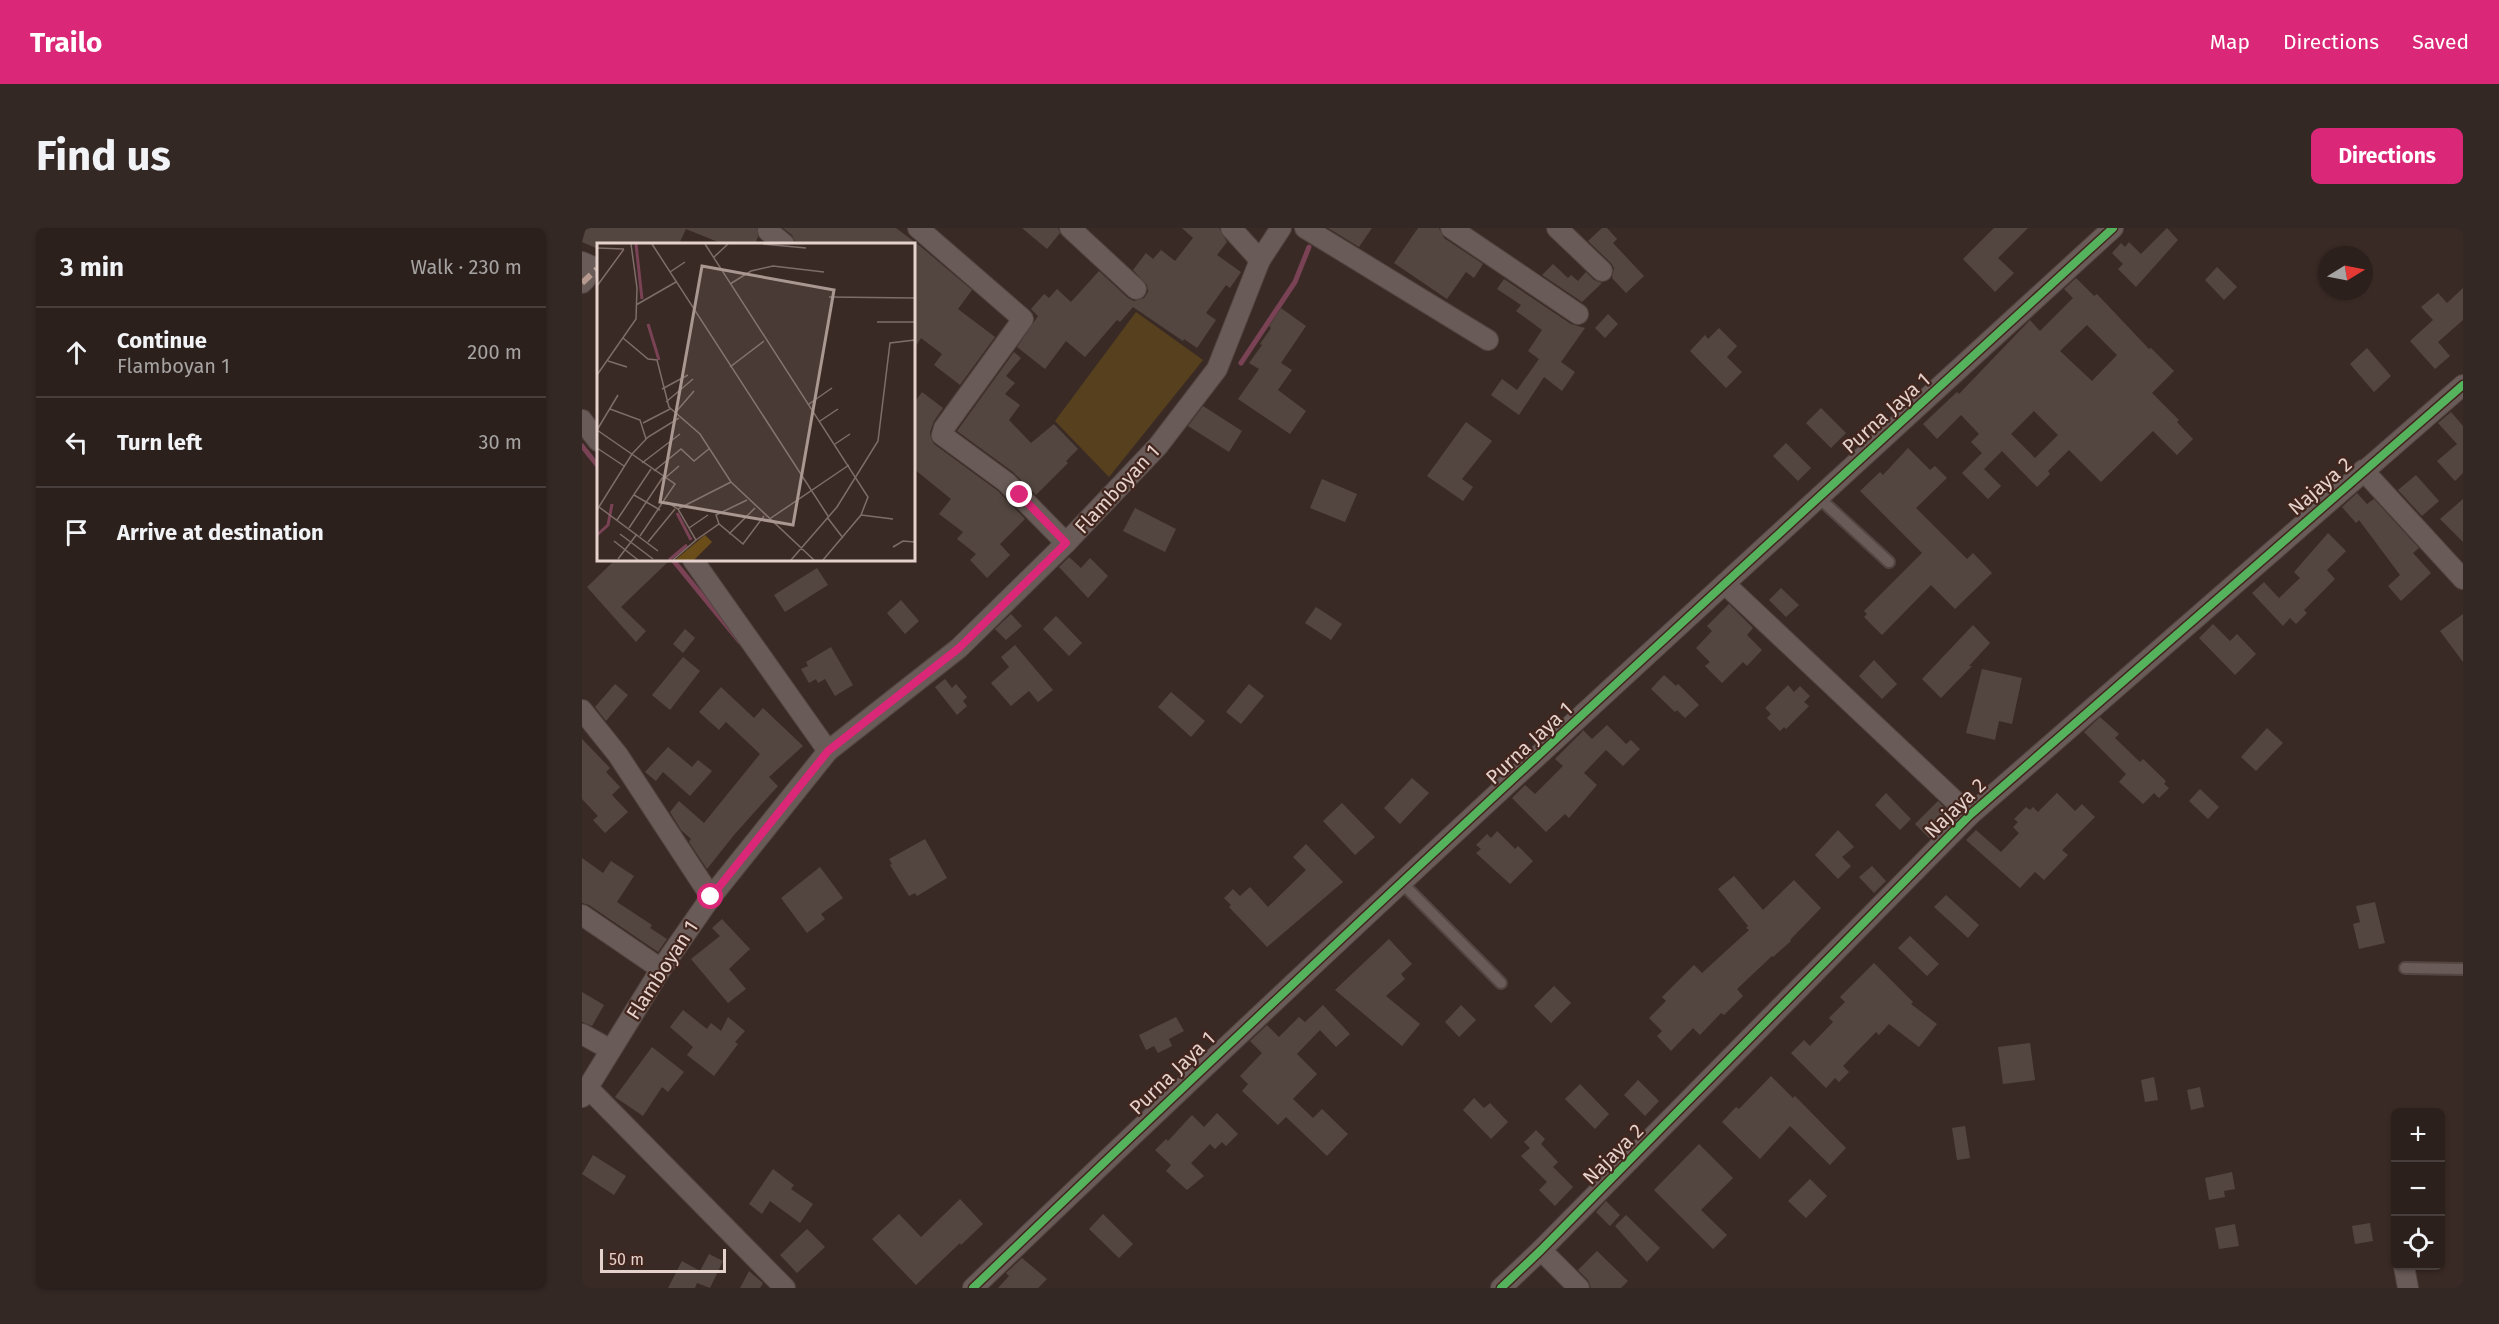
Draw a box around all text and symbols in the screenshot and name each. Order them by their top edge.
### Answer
text: Trailo [30,26,102,59]
text: Map [2210,29,2250,55]
text: Directions [2283,29,2379,55]
text: Saved [2412,29,2469,55]
button: Directions [2311,128,2463,184]
text: Find us [36,131,171,181]
inset map [597,243,915,561]
north arrow [2319,246,2373,300]
text: 3 min [60,252,124,283]
text: Walk · 230 m [411,255,522,279]
text: Continue [117,327,207,354]
icon: ahead [60,336,93,369]
text: 200 m [467,340,522,364]
text: Flamboyan 1 [117,354,230,378]
street label: Purna Jaya 1 [1837,367,1935,459]
icon: left [60,426,93,459]
text: Turn left [117,429,202,456]
text: 30 m [478,430,522,454]
street label: Flamboyan 1 [1070,440,1164,538]
street label: Najaya 2 [2283,452,2357,520]
route end [1006,481,1032,507]
icon: arrive [60,516,93,549]
text: Arrive at destination [117,519,324,546]
street label: Purna Jaya 1 [1481,697,1577,789]
street label: Najaya 2 [1919,773,1991,843]
route start [697,883,723,909]
street label: Flamboyan 1 [621,916,703,1024]
street label: Purna Jaya 1 [1124,1026,1220,1120]
map controls [2391,1108,2445,1270]
button: + [2391,1108,2445,1162]
street label: Najaya 2 [1578,1119,1648,1189]
button: − [2391,1162,2445,1216]
button: locate [2391,1216,2445,1270]
scale bar [600,1246,726,1274]
text: 50 m [609,1250,644,1269]

